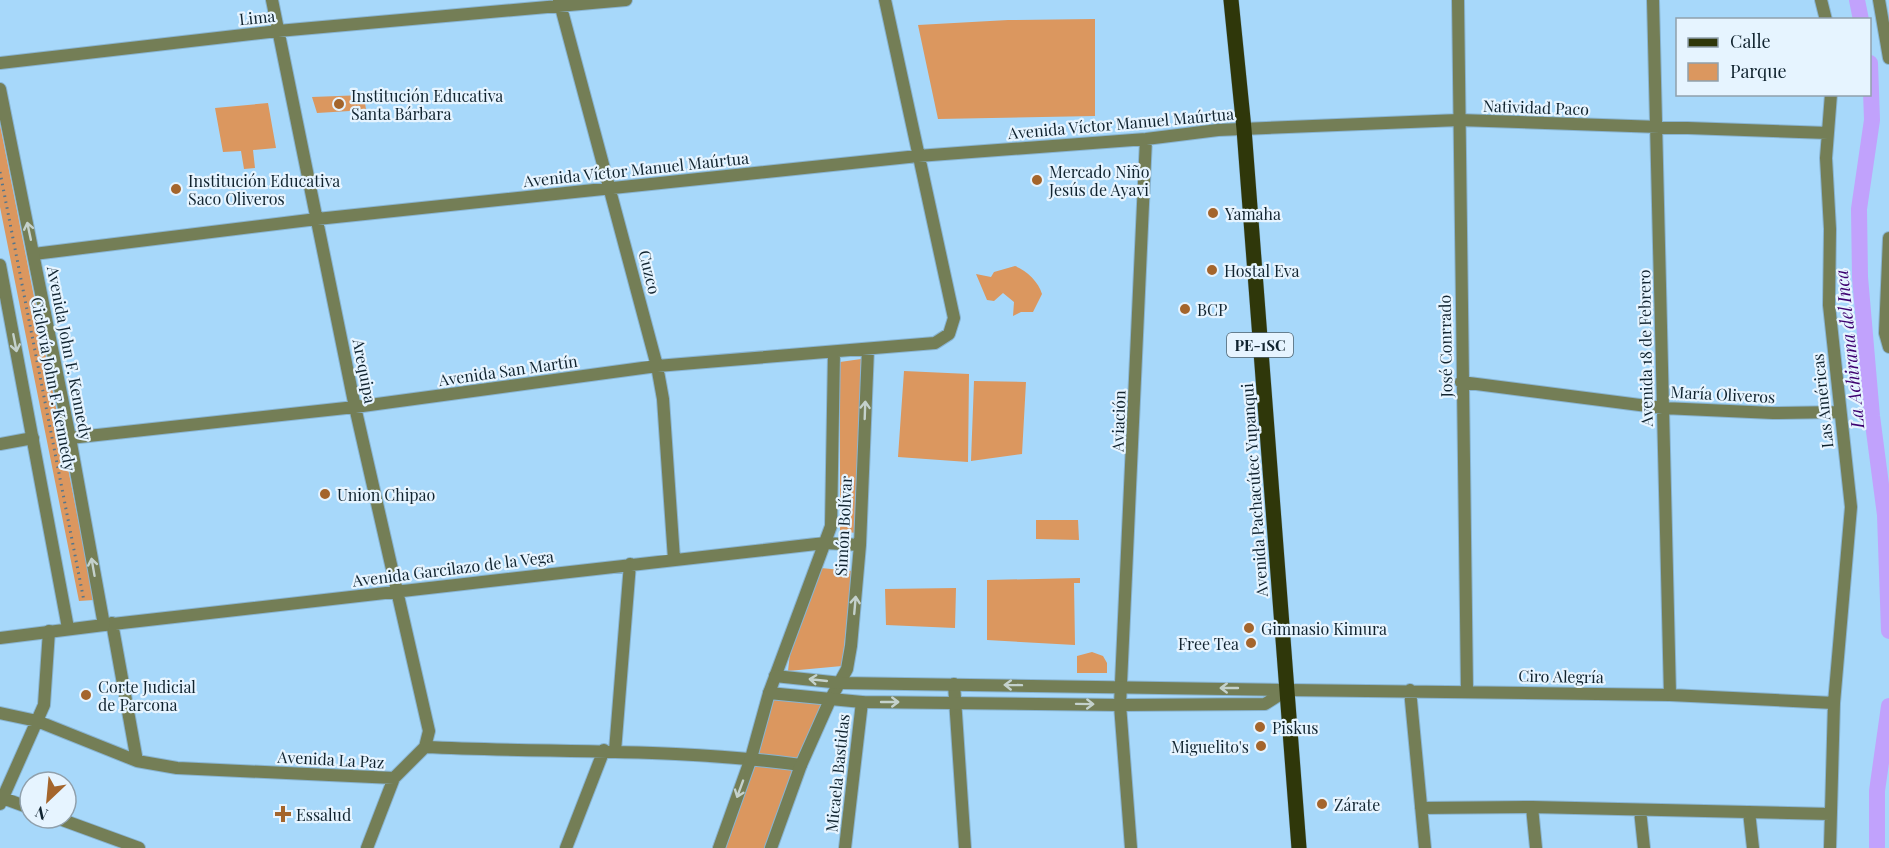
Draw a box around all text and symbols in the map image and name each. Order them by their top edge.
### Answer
street label: Lima [238,5,276,29]
legend [1676,18,1871,96]
text: Calle [1730,29,1771,53]
text: Parque [1730,59,1787,83]
place label: Institución Educativa Santa Bárbara [351,85,503,124]
street label: Natividad Paco [1483,95,1590,119]
marker: Institución Educativa Santa Bárbara [332,97,346,111]
street label: Avenida Víctor Manuel Maúrtua [1006,103,1235,143]
street label: Avenida Víctor Manuel Maúrtua [521,147,750,191]
place label: Mercado Niño Jesús de Ayavi [1048,161,1150,200]
place label: Institución Educativa Saco Oliveros [188,170,340,209]
marker: Mercado Niño Jesús de Ayavi [1030,173,1044,187]
marker: Institución Educativa Saco Oliveros [169,182,183,196]
place label: Yamaha [1224,203,1281,224]
marker: Yamaha [1206,206,1220,220]
one-way arrow [23,222,34,241]
street label: Cuzco [634,248,666,296]
place label: Hostal Eva [1224,260,1299,281]
street label: Avenida John F. Kennedy [43,263,97,442]
marker: Hostal Eva [1205,263,1219,277]
water label: La Achirana del Inca [1829,268,1869,431]
street label: Avenida 18 de Febrero [1633,269,1657,428]
street label: José Conrrado [1434,294,1456,398]
street label: Ciclovía John F. Kennedy [27,295,81,473]
place label: BCP [1197,299,1227,320]
marker: BCP [1178,302,1192,316]
one-way arrow [10,333,21,353]
road number: PE-1SC [1227,333,1293,357]
street label: Arequipa [348,336,382,405]
street label: Avenida San Martín [436,350,579,390]
street label: Las Américas [1807,353,1837,449]
street label: María Oliveros [1670,381,1776,407]
street label: Avenida Pachacútec Yupanqui [1236,382,1272,598]
street label: Aviación [1106,390,1130,453]
one-way arrow [860,401,871,421]
street label: Simón Bolívar [830,475,856,577]
place label: Union Chipao [337,484,436,505]
marker: Union Chipao [318,487,332,501]
street label: Avenida Garcilazo de la Vega [350,545,555,591]
one-way arrow [88,558,99,577]
one-way arrow [850,595,861,615]
place label: Gimnasio Kimura [1261,618,1387,639]
marker: Gimnasio Kimura [1242,621,1256,635]
place label: Free Tea [1178,633,1239,654]
marker: Free Tea [1244,636,1258,650]
street label: Ciro Alegría [1518,665,1604,687]
one-way arrow [809,675,829,686]
place label: Corte Judicial de Parcona [98,676,196,715]
one-way arrow [1003,679,1023,691]
one-way arrow [1219,682,1239,694]
marker: Corte Judicial de Parcona [79,688,93,702]
one-way arrow [880,696,900,708]
one-way arrow [1075,698,1095,710]
street label: Micaela Bastidas [820,713,854,833]
place label: Piskus [1272,717,1318,738]
marker: Piskus [1253,720,1267,734]
place label: Miguelito's [1171,736,1249,757]
marker: Miguelito's [1254,739,1268,753]
street label: Avenida La Paz [276,746,385,772]
north arrow [18,770,78,830]
one-way arrow [734,779,745,798]
place label: Zárate [1334,794,1380,815]
marker: Zárate [1315,797,1329,811]
text: N [31,802,51,826]
place label: Essalud [296,804,351,825]
marker: Essalud [274,805,292,823]

